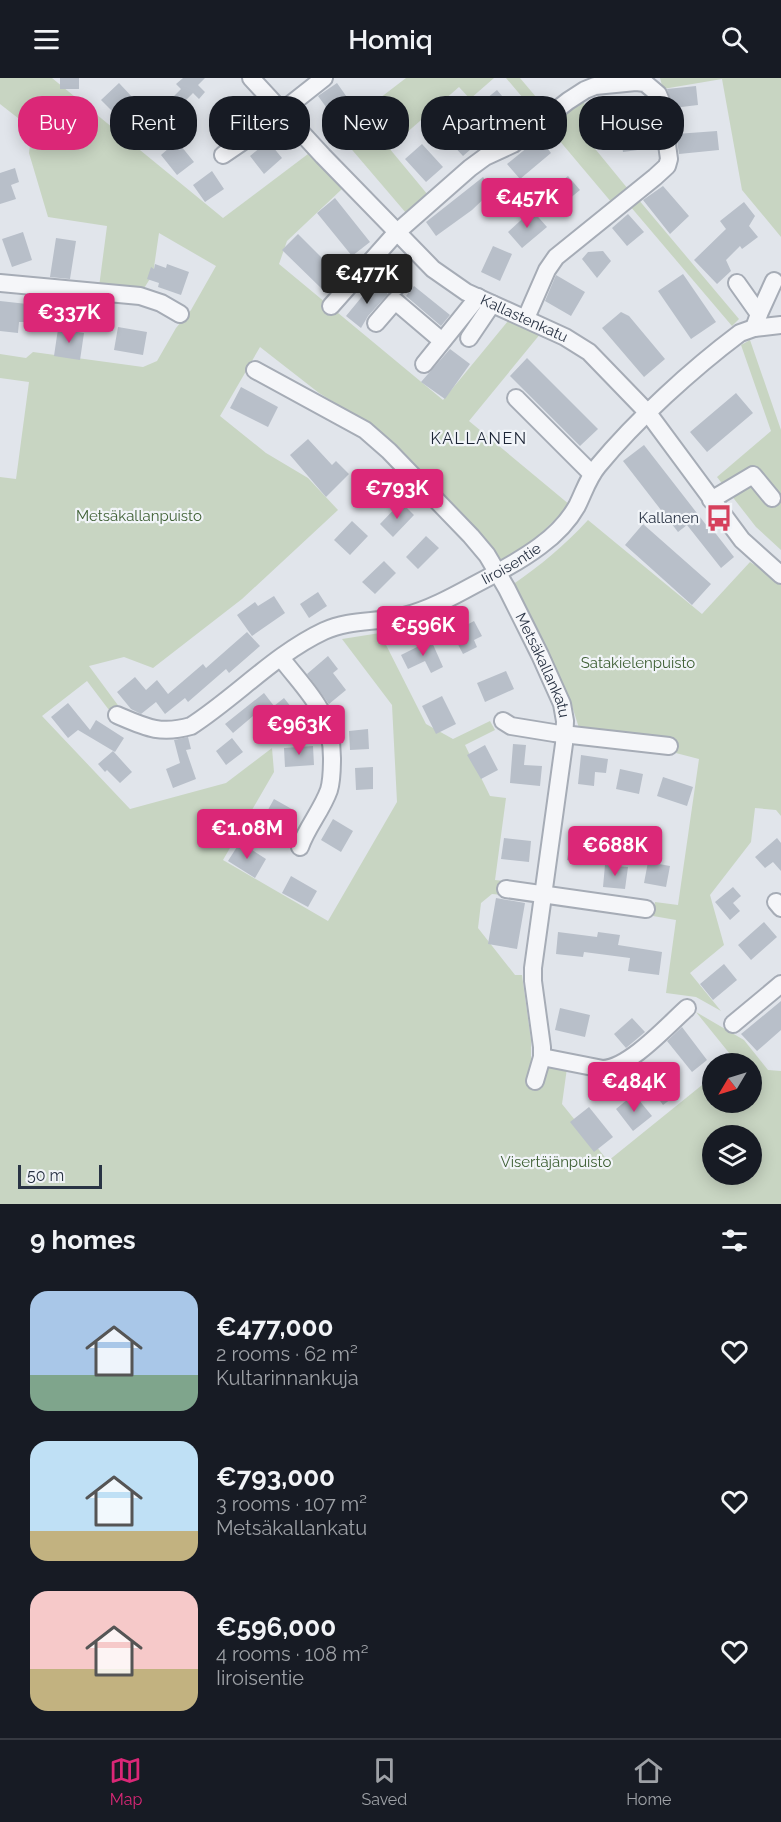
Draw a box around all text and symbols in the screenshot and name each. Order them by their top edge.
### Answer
icon: menu [30,23,63,56]
icon: search [718,23,751,56]
text: Homiq [348,24,433,55]
chip: Buy [18,96,98,150]
chip: Rent [110,96,197,150]
chip: Filters [209,96,310,150]
chip: New [322,96,409,150]
chip: Apartment [421,96,567,150]
chip: House [579,96,684,150]
pin: €457K [485,178,569,229]
text: €457K [495,185,559,209]
pin: €477K [325,254,409,305]
text: €477K [335,261,399,285]
street label: Kallastenkatu [478,291,571,346]
pin: €337K [27,293,111,344]
text: €337K [38,300,100,324]
district label: KALLANEN [430,429,528,448]
pin: €793K [355,469,439,520]
text: €793K [365,476,429,500]
bus stop icon: Kallanen [704,503,734,533]
park label: Metsäkallanpuisto [76,507,202,525]
place label: Kallanen [639,509,699,527]
street label: Iiroisentie [479,539,545,588]
pin: €596K [381,606,465,657]
street label: Metsäkallankatu [511,610,573,719]
text: €596K [391,613,455,637]
park label: Satakielenpuisto [581,654,695,672]
pin: €963K [257,705,341,756]
text: €963K [267,712,331,736]
pin: €1.08M [198,809,296,860]
text: €1.08M [211,816,283,840]
pin: €688K [573,826,657,877]
text: €688K [582,833,648,857]
north arrow [702,1053,762,1113]
map controls [702,1053,762,1185]
pin: €484K [592,1062,676,1113]
text: €484K [602,1069,666,1093]
button: layers [702,1125,762,1185]
park label: Visertäjänpuisto [501,1153,611,1171]
scale bar [18,1162,102,1190]
text: 50 m [27,1166,64,1185]
icon: filters [718,1224,751,1257]
text: 9 homes [30,1225,136,1255]
text: €477,000 [216,1312,333,1342]
icon: home [78,1315,150,1387]
icon: heart [718,1335,751,1368]
text: 2 rooms · 62 m² [216,1342,358,1366]
text: Kultarinnankuja [216,1366,359,1390]
text: €793,000 [216,1462,335,1492]
icon: home [78,1465,150,1537]
icon: heart [718,1485,751,1518]
text: 3 rooms · 107 m² [216,1492,367,1516]
text: Metsäkallankatu [216,1516,367,1540]
text: €596,000 [216,1612,336,1642]
icon: home [78,1615,150,1687]
icon: heart [718,1635,751,1668]
text: 4 rooms · 108 m² [216,1642,368,1666]
text: Iiroisentie [216,1666,304,1690]
tab: Map [109,1754,142,1809]
tab: Saved [361,1754,407,1809]
tab: Home [626,1754,671,1809]

